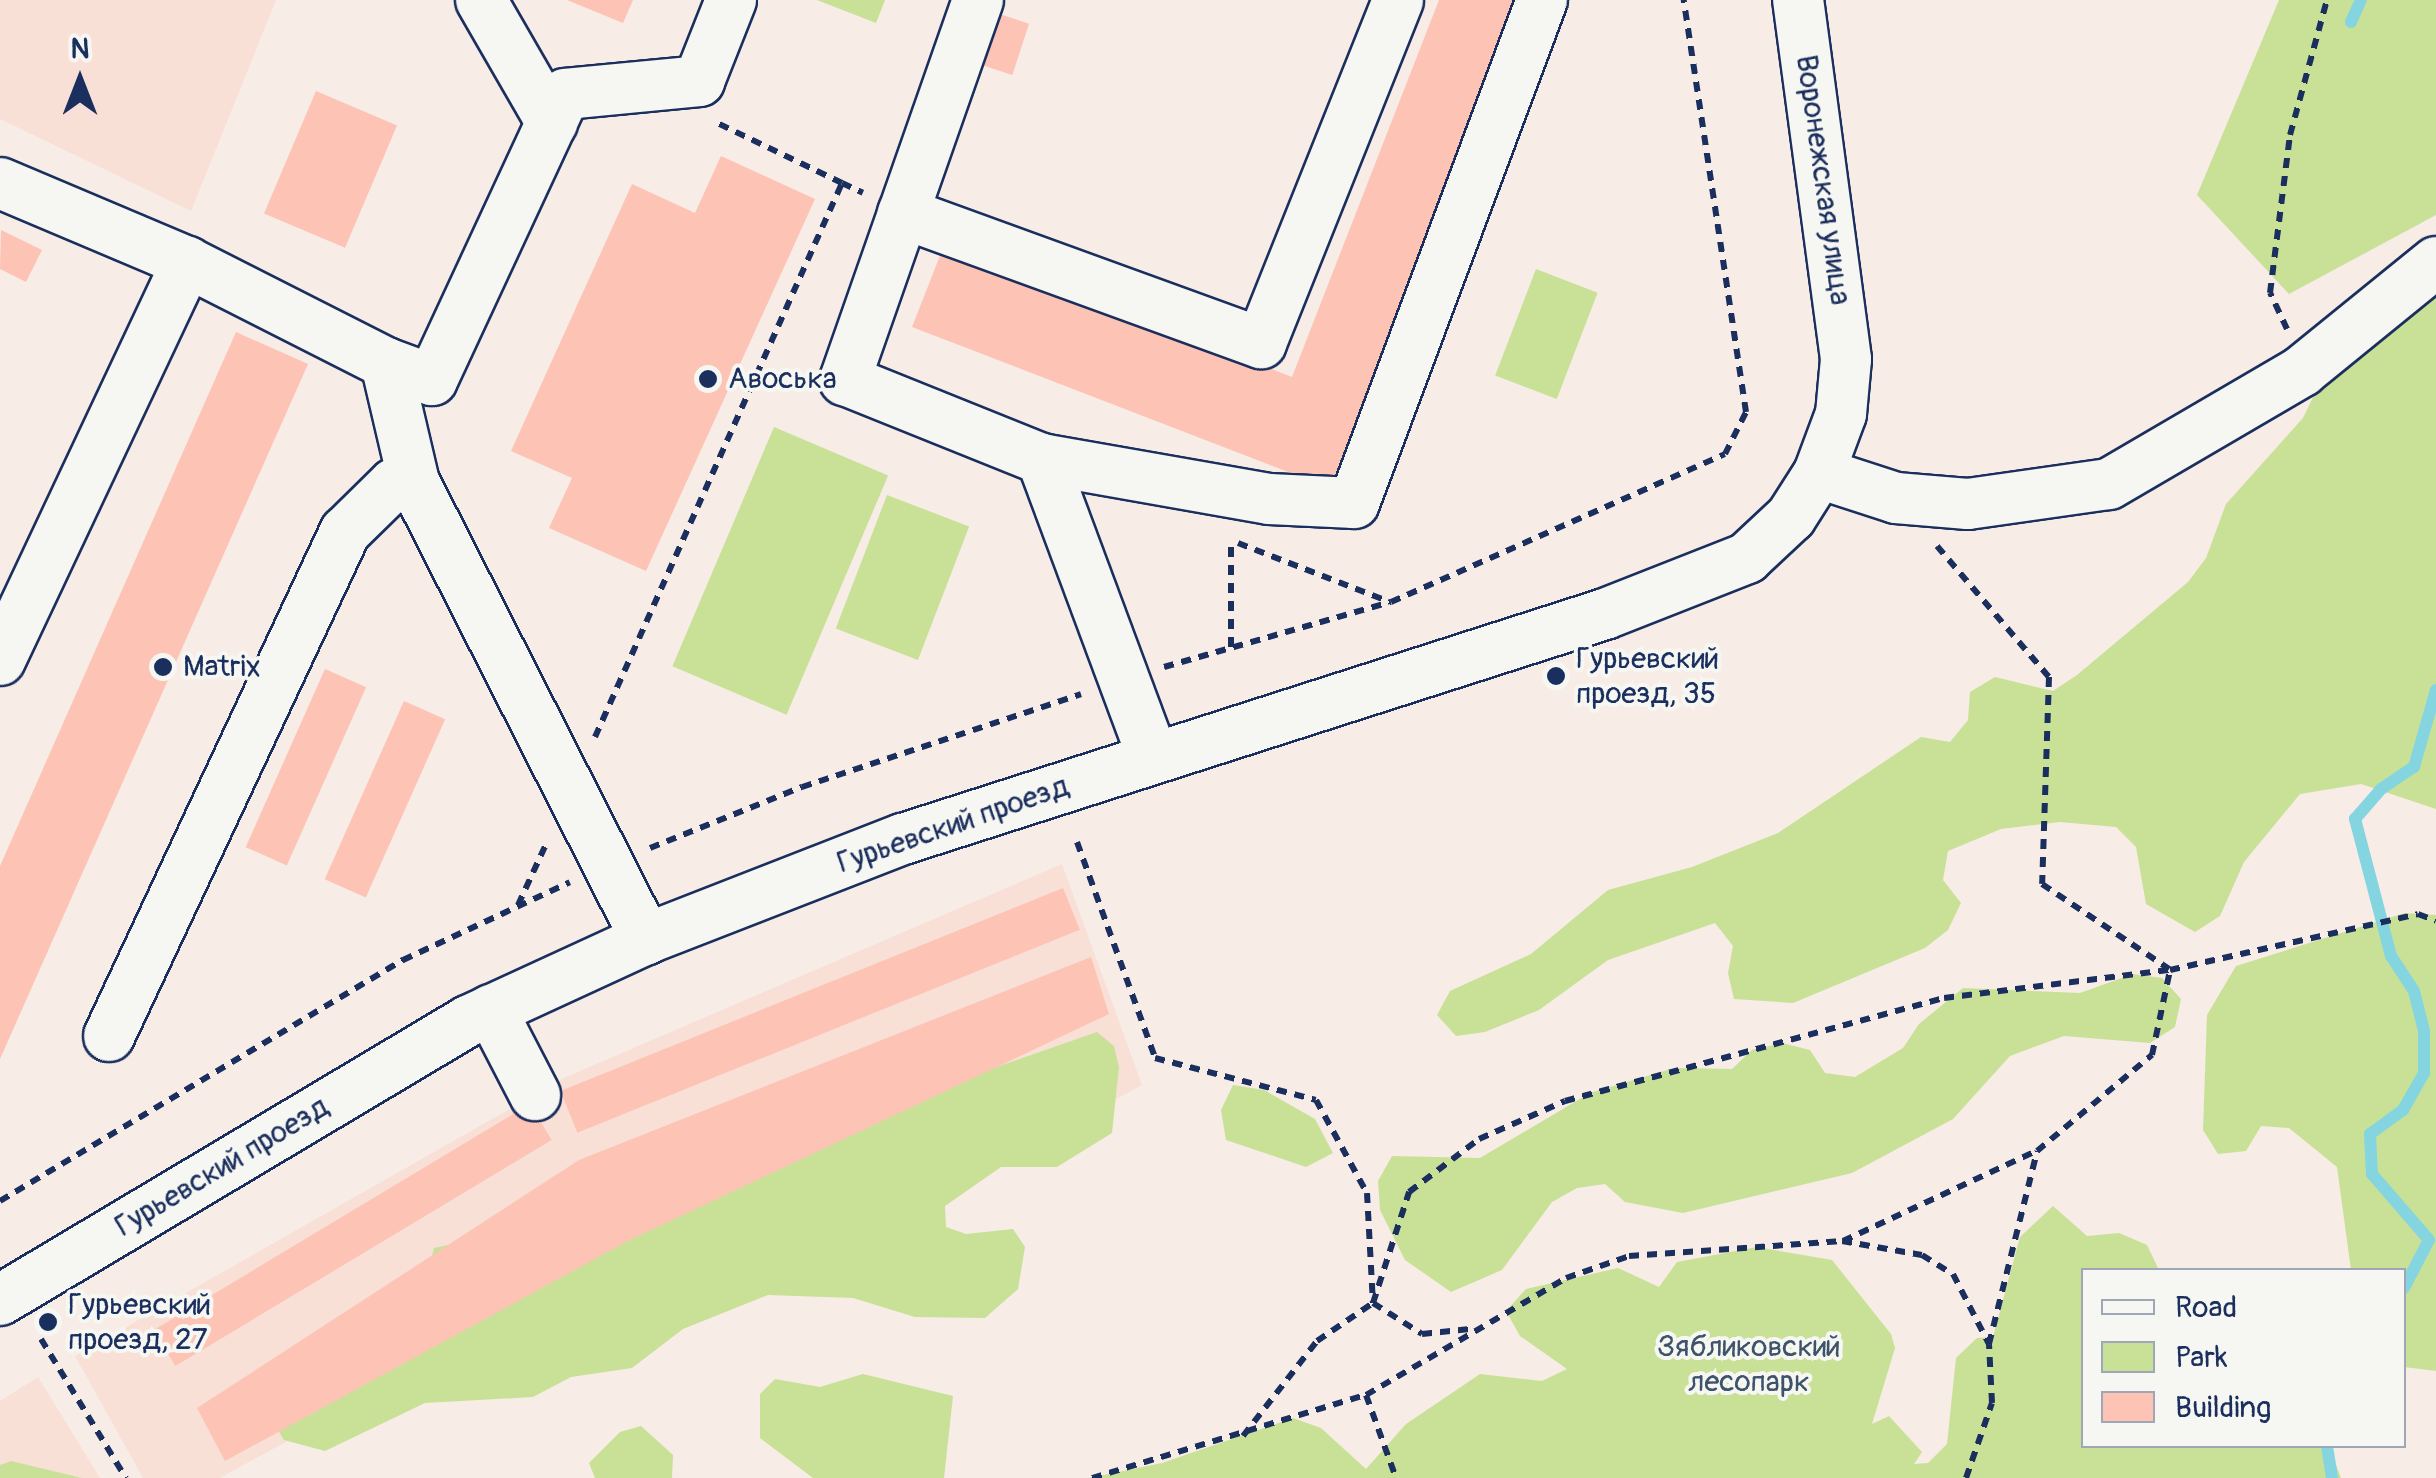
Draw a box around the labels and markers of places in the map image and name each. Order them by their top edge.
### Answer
place label: Авоська [728,361,837,397]
marker: Авоська [697,368,719,390]
place label: Гурьевский проезд, 35 [1576,641,1719,712]
place label: Matrix [183,649,261,685]
marker: Matrix [152,656,174,678]
marker: Гурьевский проезд, 35 [1545,665,1567,687]
place label: Гурьевский проезд, 27 [68,1287,211,1358]
marker: Гурьевский проезд, 27 [37,1311,59,1333]

